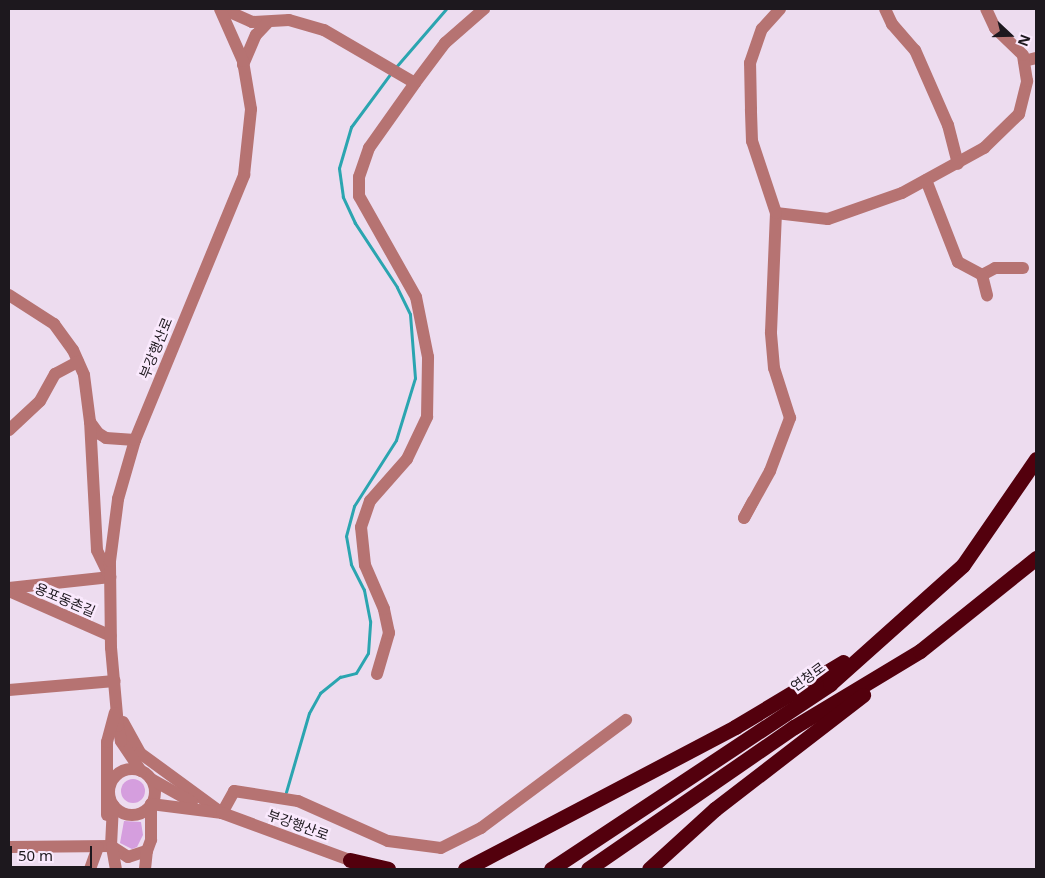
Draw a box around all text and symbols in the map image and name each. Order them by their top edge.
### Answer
north arrow [985,10,1035,60]
text: N [1014,32,1035,49]
street label: 부강행산로 [136,315,176,381]
street label: 용포동촌길 [32,580,98,620]
street label: 연청로 [787,659,829,695]
street label: 부강행산로 [265,806,331,844]
scale bar [12,836,95,868]
text: 50 m [18,845,53,865]

